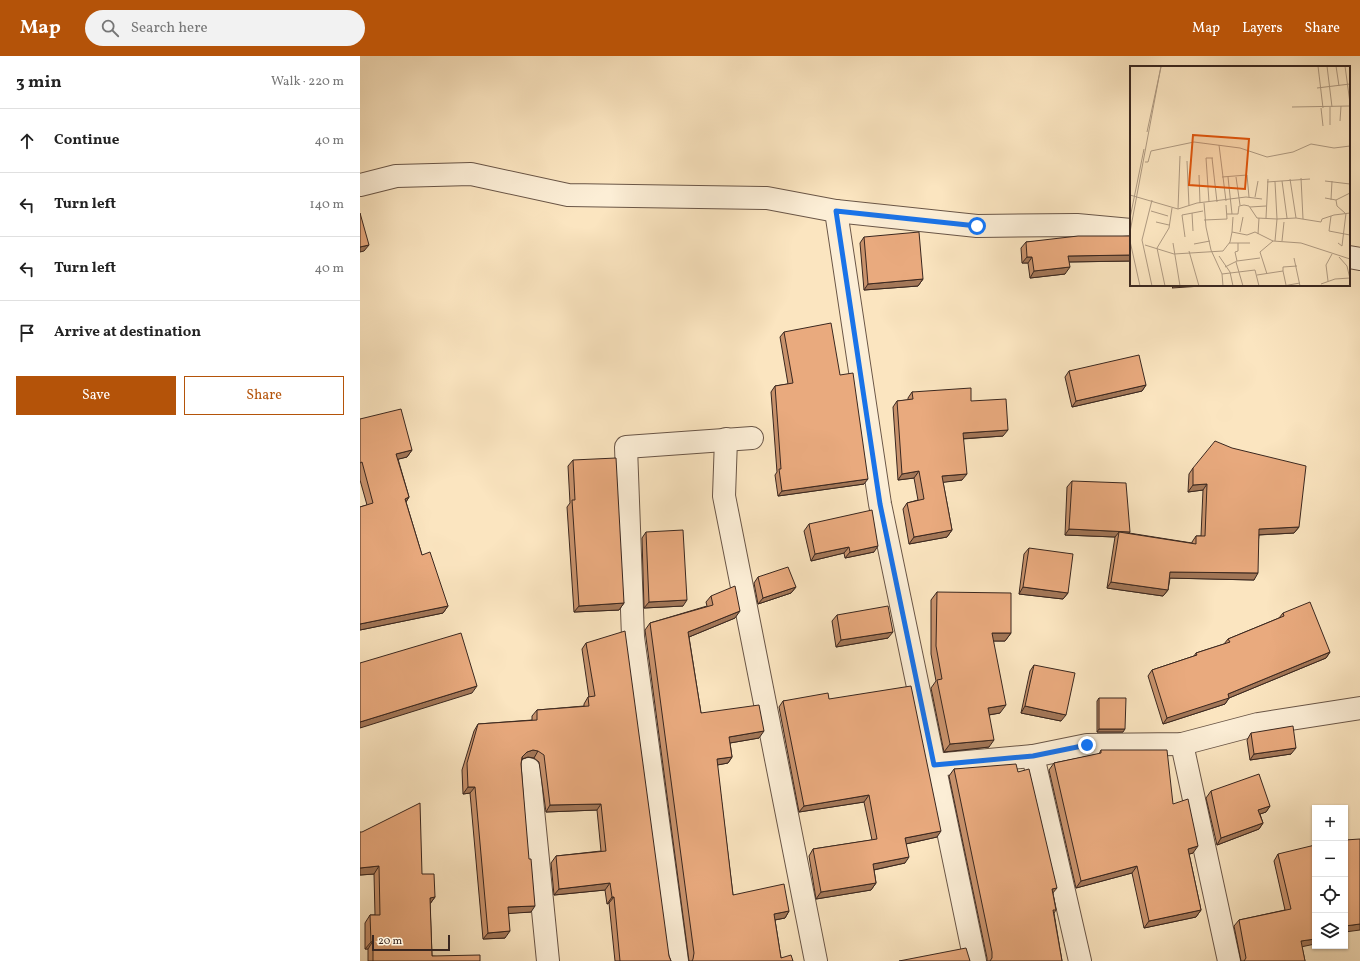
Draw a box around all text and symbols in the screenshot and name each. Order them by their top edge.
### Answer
search box [85,10,365,46]
text: Map [20,15,61,41]
icon: search [99,17,121,39]
text: Search here [131,18,208,39]
text: Map [1192,19,1220,38]
text: Layers [1242,19,1282,38]
text: Share [1304,19,1340,38]
inset map [1130,66,1350,286]
text: 3 min [16,71,62,94]
text: Walk · 220 m [271,73,344,91]
icon: ahead [16,130,38,152]
text: Continue [54,130,119,151]
text: 40 m [315,132,344,150]
icon: left [16,194,38,216]
text: Turn left [54,194,116,215]
text: 140 m [310,196,344,214]
route start [968,217,986,235]
icon: left [16,258,38,280]
text: Turn left [54,258,116,279]
text: 40 m [315,260,344,278]
icon: arrive [16,322,38,344]
text: Arrive at destination [54,322,201,343]
button: Save [16,376,176,415]
button: Share [184,376,344,415]
route end [1078,736,1096,754]
map controls [1312,805,1348,949]
button: + [1312,805,1348,841]
button: − [1312,841,1348,877]
button: locate [1312,877,1348,913]
button: layers [1312,913,1348,949]
scale bar [372,933,450,952]
text: 20 m [378,934,402,949]

